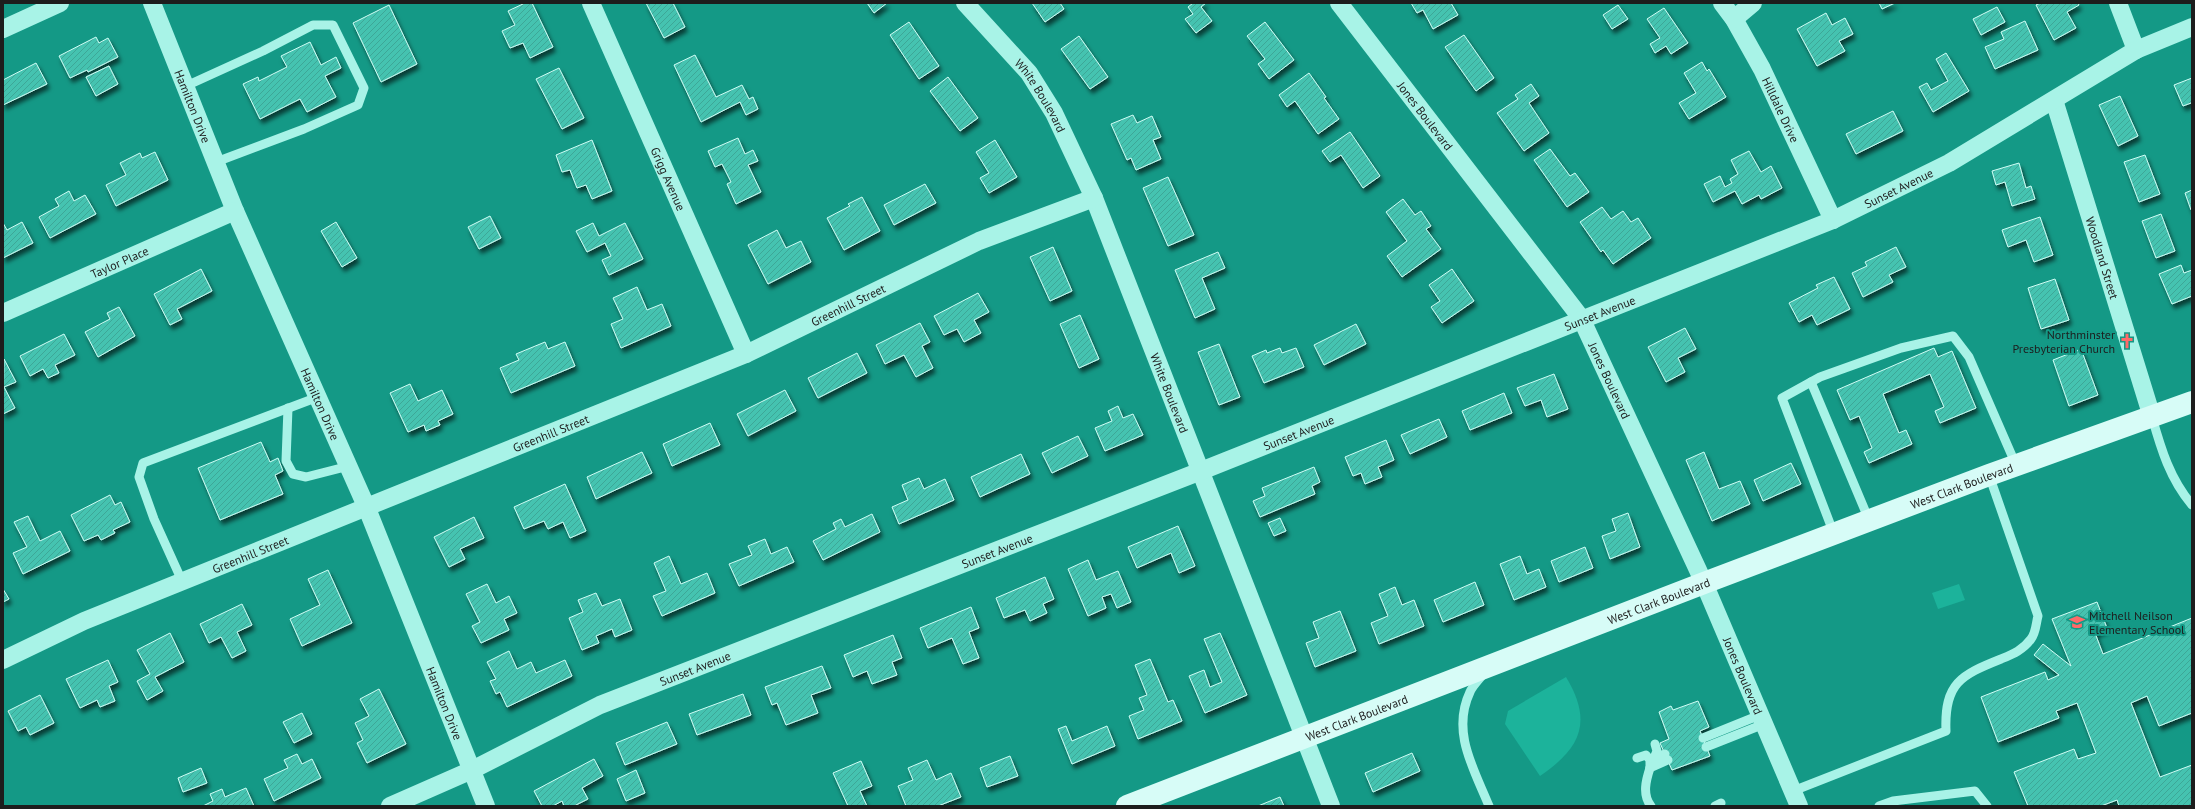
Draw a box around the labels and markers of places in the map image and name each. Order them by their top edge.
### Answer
place label: Northminster Presbyterian Church [2013,327,2115,356]
church icon: Northminster Presbyterian Church [2118,332,2136,350]
place label: Mitchell Neilson Elementary School [2089,608,2185,637]
school or university icon: Mitchell Neilson Elementary School [2068,613,2086,631]

